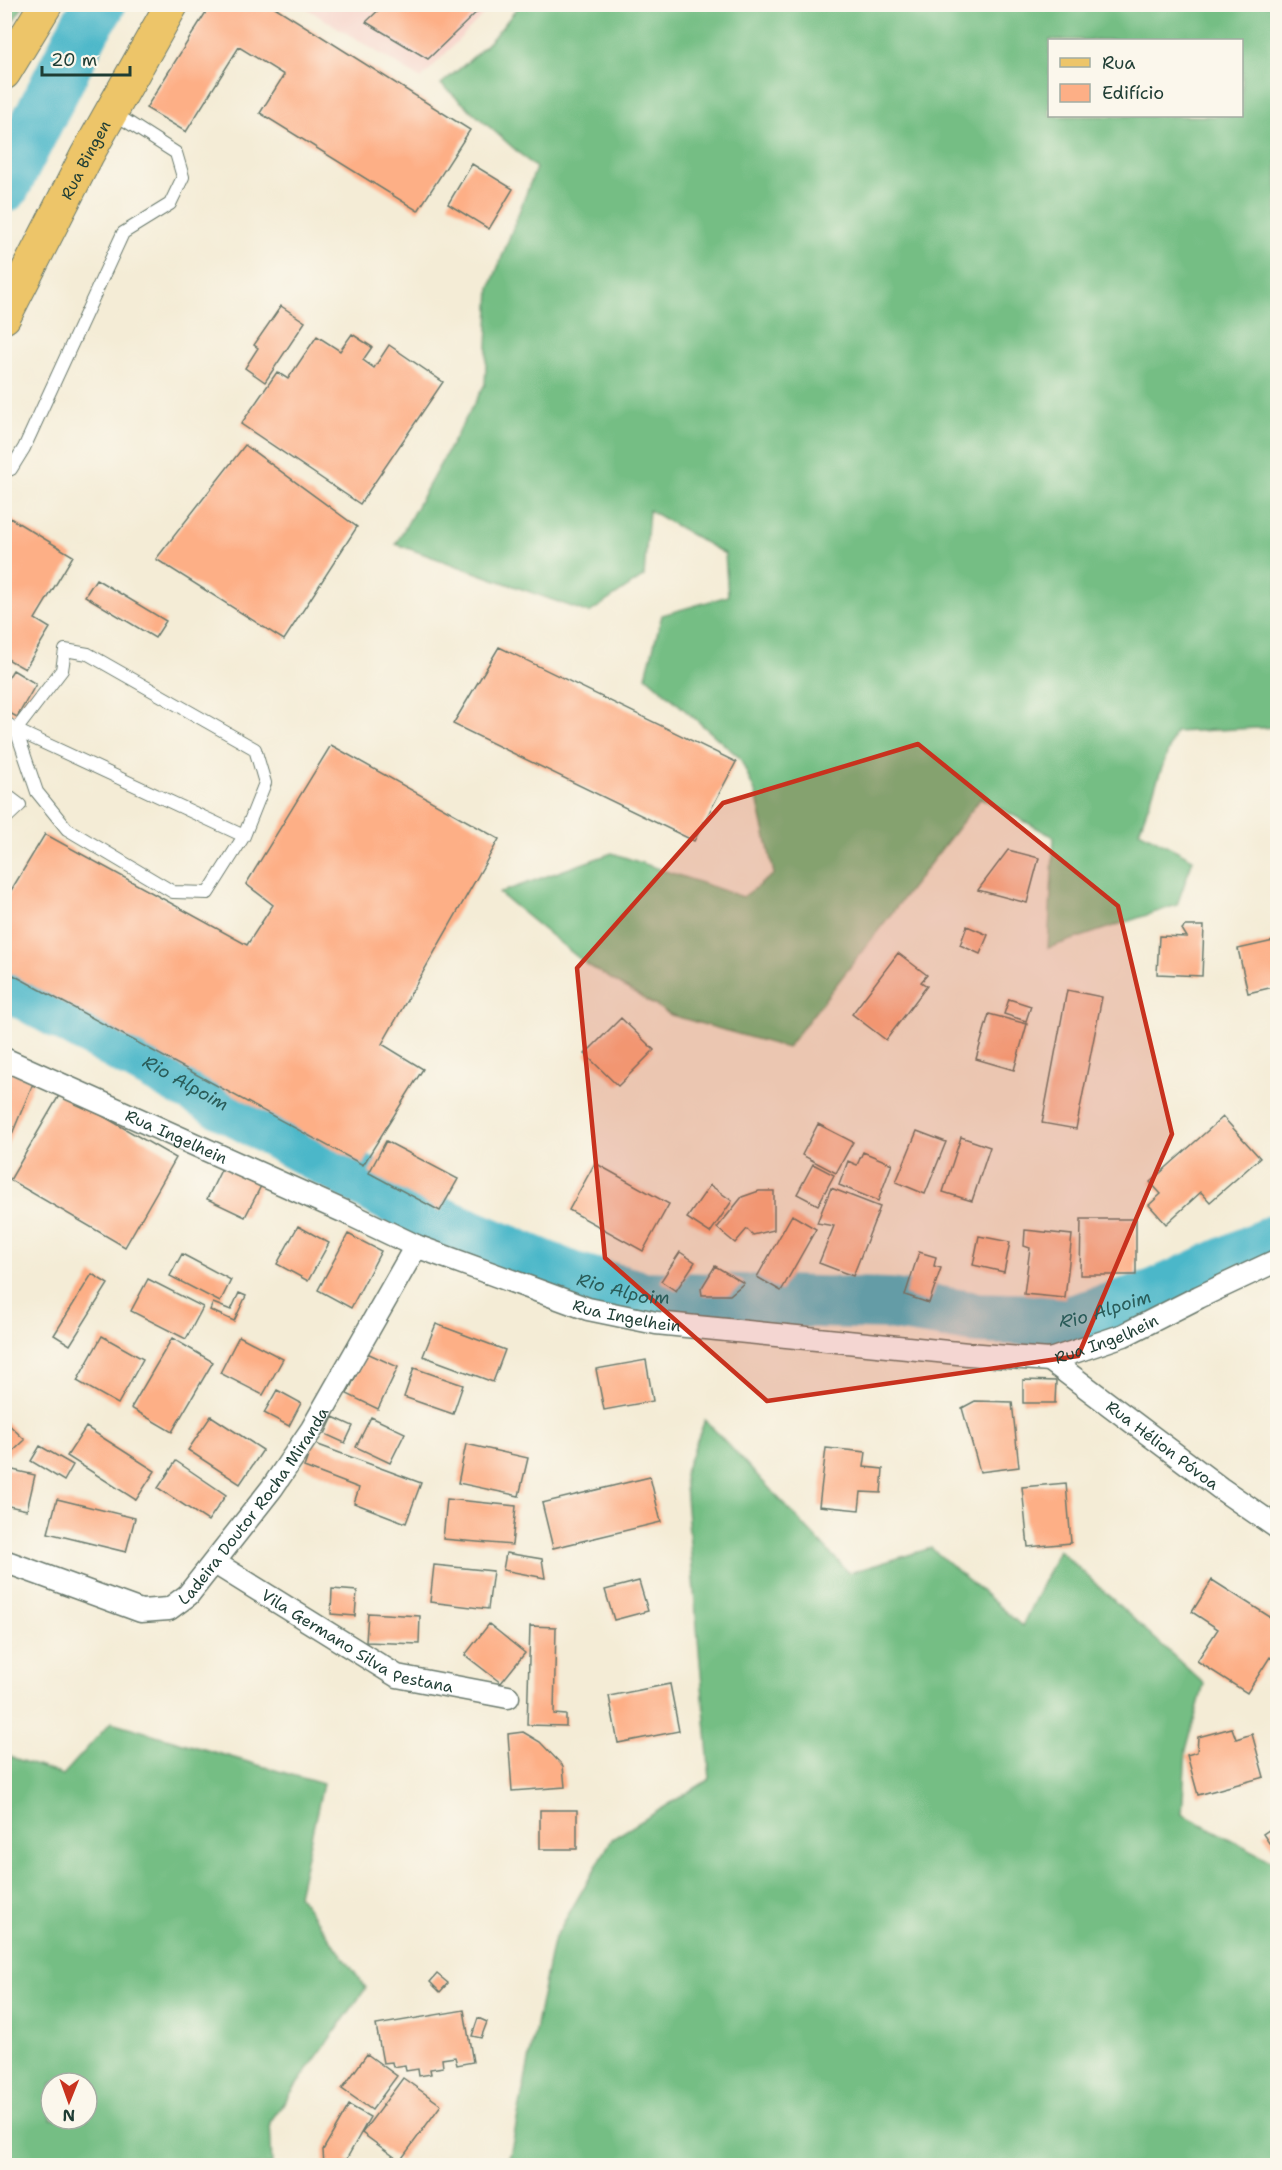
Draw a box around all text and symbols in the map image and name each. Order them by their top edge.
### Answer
scale bar [42,39,130,77]
legend [1048,39,1243,117]
text: 20 m [51,48,97,72]
text: Rua [1102,51,1135,75]
text: Edifício [1102,81,1164,105]
street label: Rua Bingen [56,116,116,203]
water label: Rio Alpoim [138,1050,233,1117]
street label: Rua Ingelhein [122,1105,231,1169]
water label: Rio Alpoim [574,1267,670,1310]
water label: Rio Alpoim [1059,1285,1154,1333]
street label: Rua Ingelhein [570,1294,682,1336]
street label: Rua Ingelhein [1052,1309,1162,1369]
street label: Rua Hélion Póvoa [1102,1396,1223,1495]
street label: Ladeira Doutor Rocha Miranda [174,1403,333,1610]
street label: Vila Germano Silva Pestana [257,1584,455,1697]
north arrow [39,2071,99,2131]
text: N [62,2105,75,2126]

